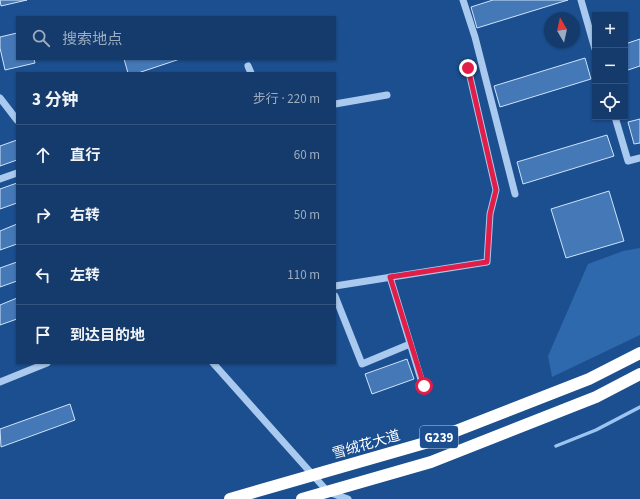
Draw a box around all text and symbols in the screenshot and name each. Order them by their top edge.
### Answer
north arrow [544,12,580,48]
map controls [592,12,628,120]
button: + [592,12,628,48]
search box [16,16,336,60]
icon: search [30,27,52,49]
text: 搜索地点 [62,29,122,50]
button: − [592,48,628,84]
route end [459,59,477,77]
button: locate [592,84,628,120]
text: 3 分钟 [32,88,78,112]
text: 步行 · 220 m [253,90,320,108]
icon: ahead [32,144,54,166]
text: 直行 [70,145,100,166]
text: 60 m [294,146,320,164]
icon: right [32,204,54,226]
text: 右转 [70,205,100,226]
text: 50 m [294,206,320,224]
icon: left [32,264,54,286]
text: 左转 [70,265,100,286]
text: 110 m [287,266,320,284]
icon: arrive [32,324,54,346]
text: 到达目的地 [70,325,145,346]
route start [415,377,433,395]
street label: 雪绒花大道 [330,426,403,464]
road number: G239 [420,426,458,448]

